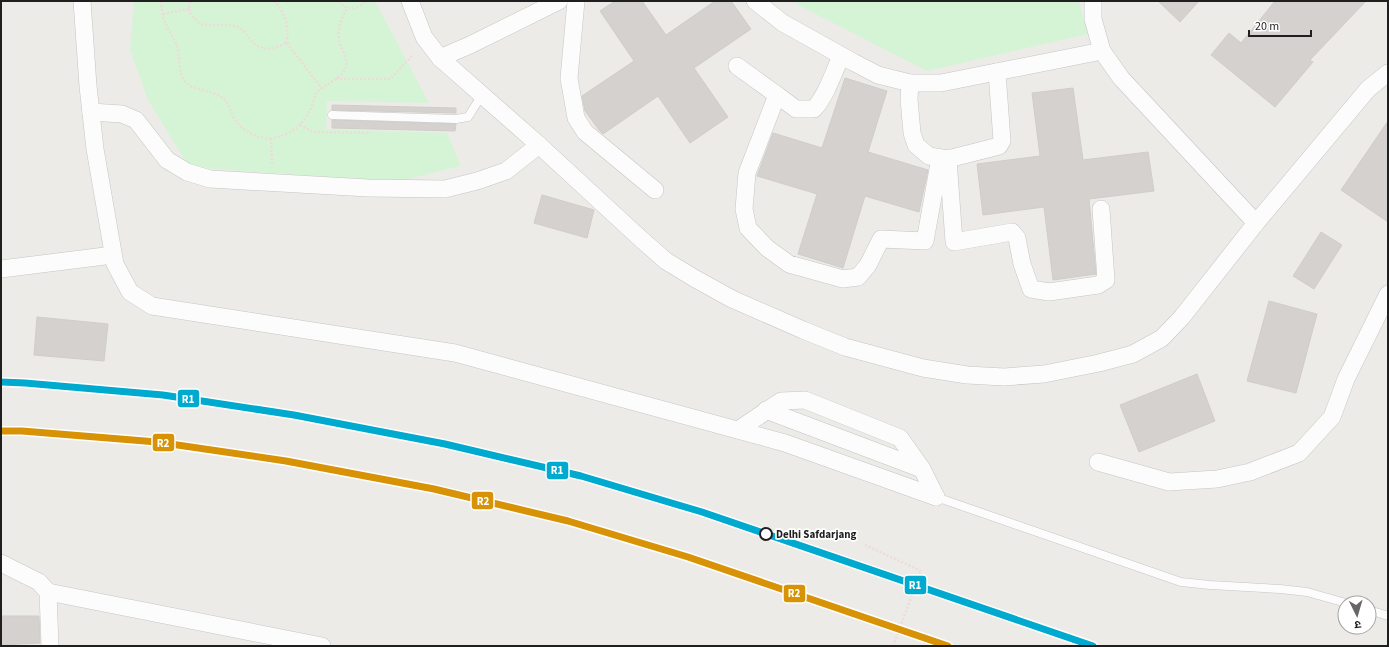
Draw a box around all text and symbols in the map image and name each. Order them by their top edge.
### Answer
scale bar [1249,12,1311,38]
text: 20 m [1255,18,1279,35]
line badge: R1 [177,389,200,408]
text: R1 [182,392,194,407]
line badge: R2 [152,433,175,452]
text: R2 [157,436,169,451]
line badge: R1 [546,461,569,480]
text: R1 [551,463,563,478]
line badge: R2 [471,491,494,510]
text: R2 [477,494,489,509]
marker: Delhi Safdarjang [759,527,773,541]
place label: Delhi Safdarjang [776,527,857,542]
line badge: R1 [904,575,927,595]
text: R1 [909,578,921,593]
line badge: R2 [783,584,806,603]
text: R2 [788,586,800,601]
north arrow [1337,595,1377,635]
text: उ [1353,617,1362,632]

